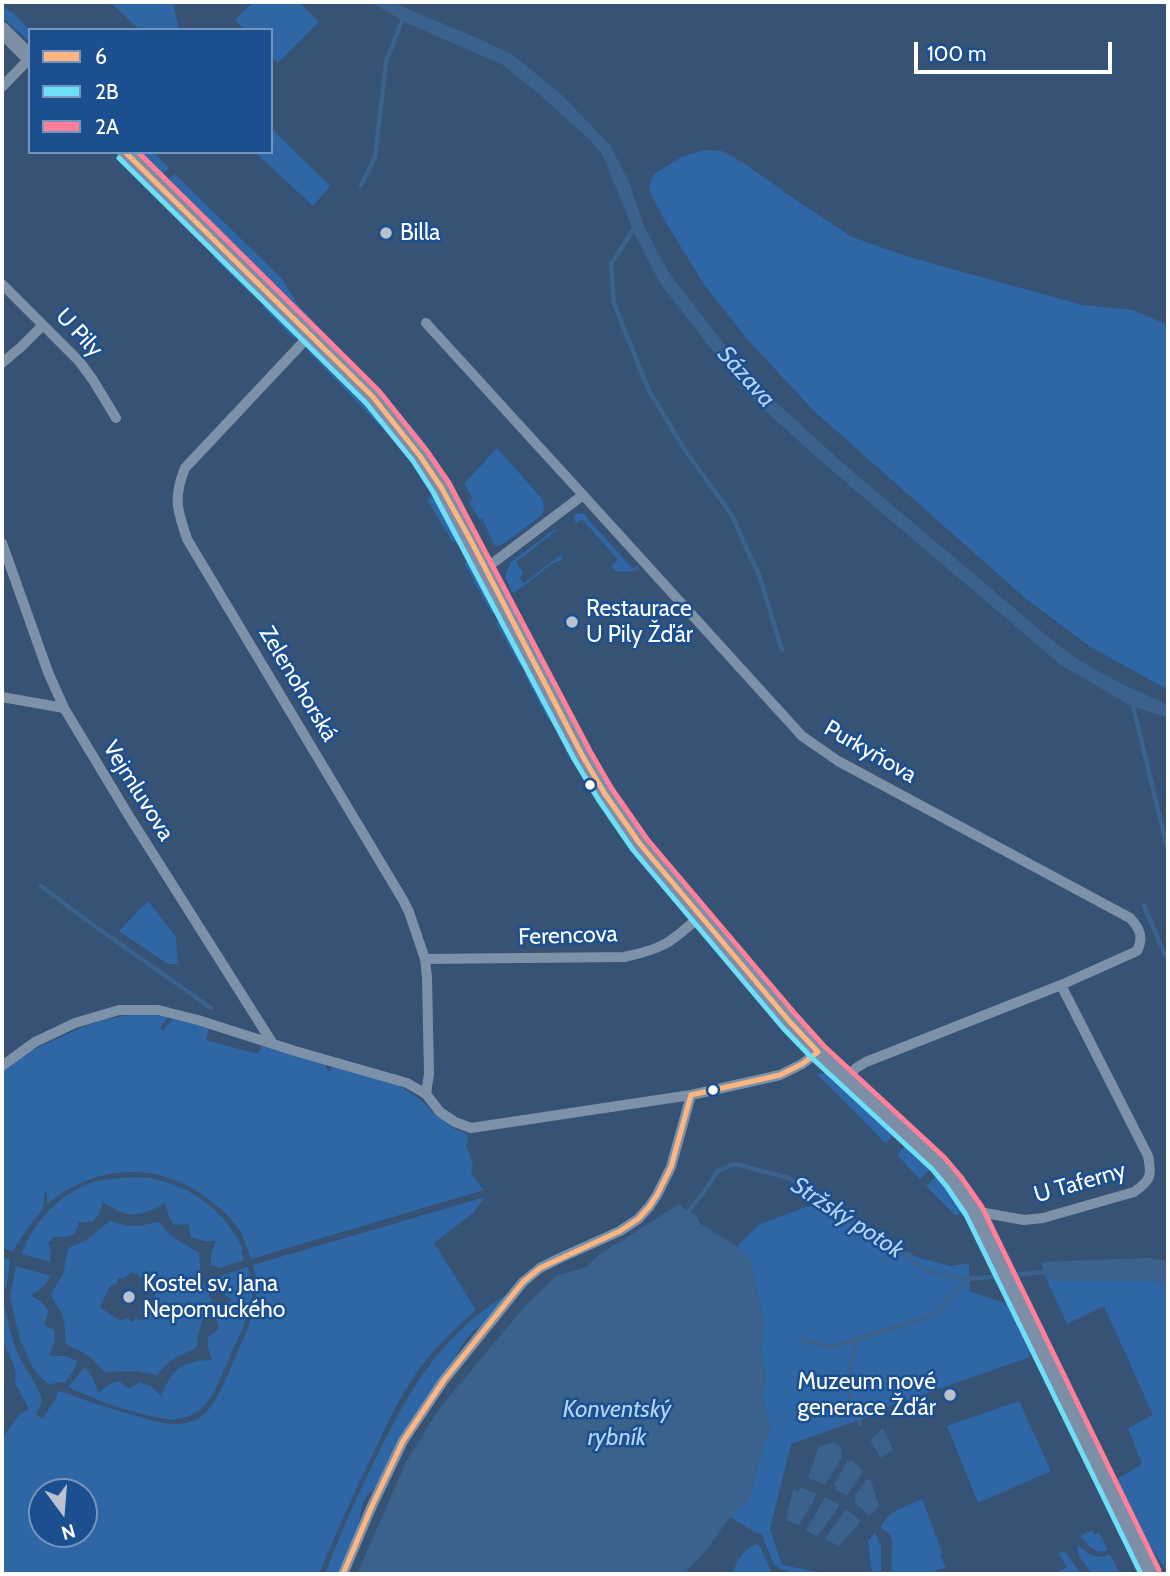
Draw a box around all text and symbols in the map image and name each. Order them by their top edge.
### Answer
legend [28,28,273,154]
scale bar [918,28,1116,72]
text: 100 m [927,41,986,66]
text: 6 [95,44,107,69]
text: 2B [95,79,119,104]
text: 2A [95,114,119,139]
place label: Billa [400,219,440,247]
marker: Billa [378,225,394,241]
street label: U Pily [50,303,108,363]
water label: Sázava [711,340,781,414]
place label: Restaurace U Pily Žďár [586,595,693,649]
marker: Restaurace U Pily Žďár [564,614,580,630]
street label: Zelenohorská [253,621,343,747]
street label: Purkyňova [819,715,921,789]
street label: Vejmluvova [96,736,180,846]
unlabelled marker [583,778,597,792]
street label: Ferencova [518,920,618,952]
unlabelled marker [706,1083,720,1097]
street label: U Taferny [1031,1157,1129,1209]
water label: Stržský potok [786,1171,908,1265]
place label: Kostel sv. Jana Nepomuckého [143,1270,285,1324]
marker: Kostel sv. Jana Nepomuckého [121,1289,137,1305]
place label: Muzeum nové generace Žďár [798,1368,936,1422]
marker: Muzeum nové generace Žďár [942,1387,958,1403]
water label: Konventský rybník [563,1396,671,1452]
north arrow [28,1478,98,1548]
text: N [59,1519,78,1545]

